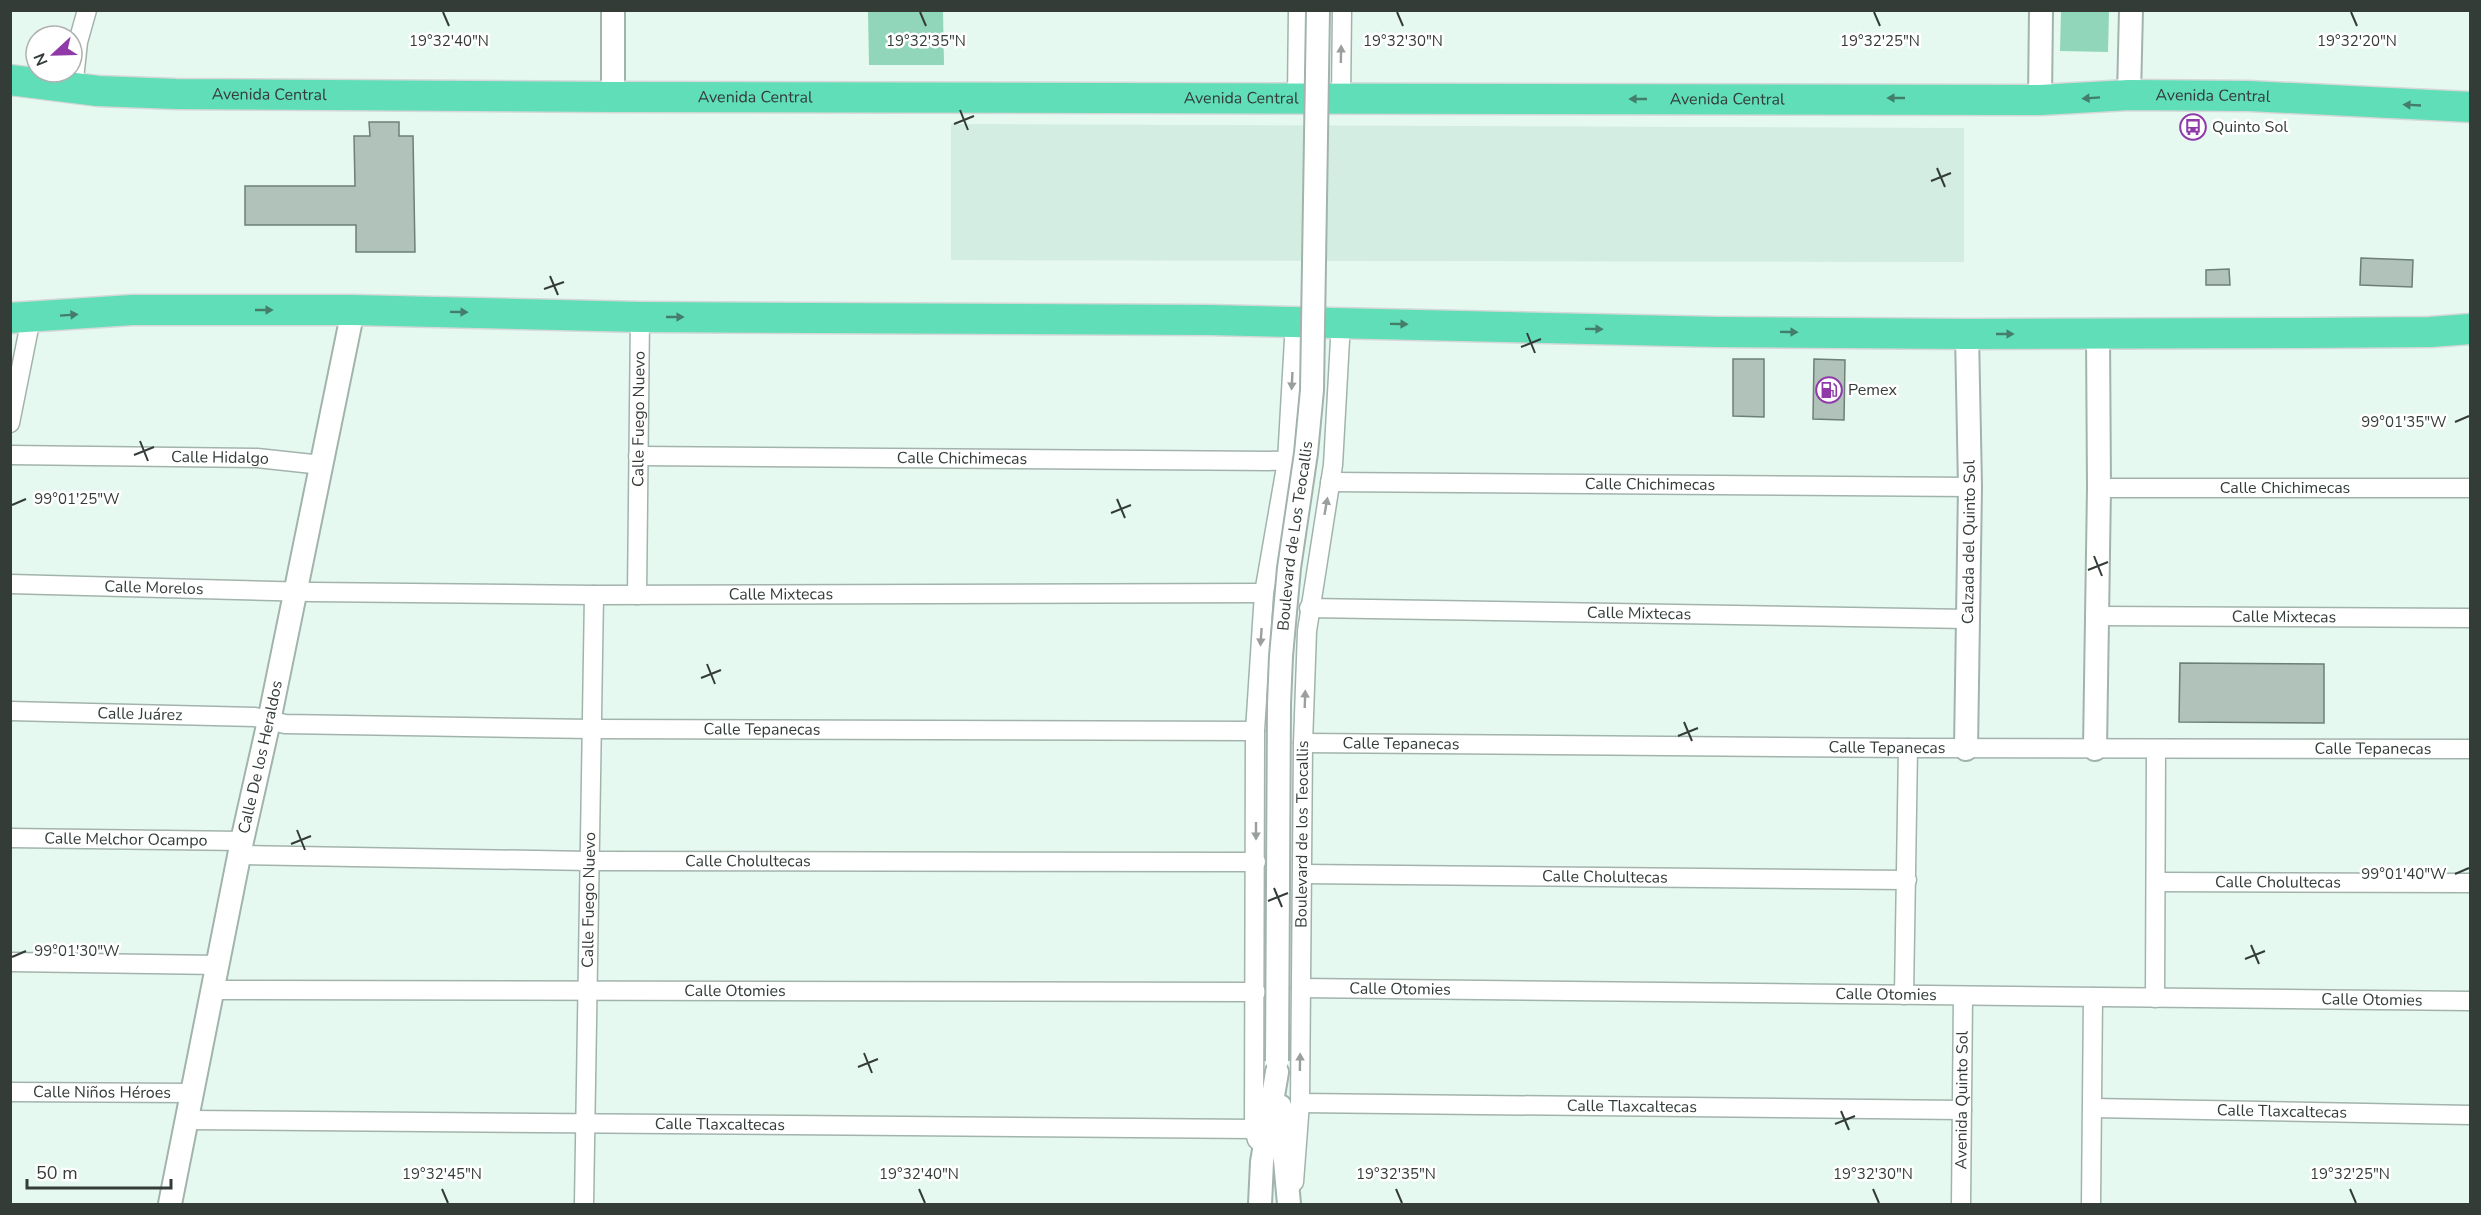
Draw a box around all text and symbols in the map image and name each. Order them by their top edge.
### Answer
north arrow [24,24,84,84]
text: 19°32'40"N [409,31,489,51]
text: 19°32'35"N [886,31,966,51]
text: 19°32'30"N [1363,31,1443,51]
text: 19°32'25"N [1840,31,1920,51]
text: 19°32'20"N [2317,31,2397,51]
one-way arrow [1337,45,1346,64]
text: N [29,50,53,69]
street label: Avenida Central [212,83,327,106]
street label: Avenida Central [2156,84,2271,108]
street label: Avenida Central [698,86,813,108]
street label: Avenida Central [1184,87,1299,109]
street label: Avenida Central [1670,88,1785,110]
one-way arrow [1887,93,1906,103]
one-way arrow [2082,93,2101,102]
one-way arrow [1629,94,1648,104]
one-way arrow [2403,101,2422,110]
bus stop icon: Quinto Sol [2178,112,2208,142]
place label: Quinto Sol [2212,116,2288,138]
one-way arrow [254,305,273,315]
one-way arrow [449,308,468,317]
one-way arrow [59,310,78,320]
one-way arrow [665,312,684,322]
one-way arrow [1390,319,1409,329]
one-way arrow [1585,324,1604,333]
one-way arrow [1780,327,1799,337]
one-way arrow [1996,329,2015,339]
street label: Calle Fuego Nuevo [627,351,651,487]
one-way arrow [1287,371,1296,390]
fuel station icon: Pemex [1814,375,1844,405]
place label: Pemex [1848,379,1897,401]
text: 99°01'35"W [2361,412,2447,432]
street label: Boulevard de Los Teocallis [1272,440,1318,632]
street label: Calle Hidalgo [171,446,270,470]
street label: Calle Chichimecas [897,447,1027,470]
street label: Calzada del Quinto Sol [1957,459,1981,624]
street label: Calle Chichimecas [1585,473,1715,496]
street label: Calle Chichimecas [2220,477,2350,499]
text: 99°01'25"W [34,489,120,509]
one-way arrow [1322,496,1331,515]
street label: Calle Morelos [104,576,204,600]
street label: Calle Mixtecas [729,583,833,606]
street label: Calle Mixtecas [1587,602,1691,625]
street label: Calle Mixtecas [2232,606,2336,628]
one-way arrow [1257,627,1266,646]
street label: Calle De los Heraldos [233,679,288,836]
one-way arrow [1300,690,1309,709]
street label: Calle Juárez [97,702,183,726]
street label: Calle Tepanecas [704,718,821,741]
street label: Calle Tepanecas [1342,732,1460,755]
street label: Calle Tepanecas [1828,736,1945,759]
street label: Calle Tepanecas [2314,738,2431,760]
street label: Boulevard de los Teocallis [1290,740,1314,928]
one-way arrow [1251,822,1261,841]
street label: Calle Melchor Ocampo [44,827,208,852]
street label: Calle Fuego Nuevo [577,832,601,968]
street label: Calle Cholultecas [685,850,811,872]
text: 99°01'40"W [2361,864,2447,884]
street label: Calle Cholultecas [1542,865,1668,889]
street label: Calle Cholultecas [2215,871,2341,894]
text: 99°01'30"W [34,941,120,961]
street label: Calle Otomies [1349,978,1451,1001]
street label: Calle Otomies [684,980,786,1002]
street label: Calle Otomies [1835,983,1937,1006]
street label: Calle Otomies [2321,988,2423,1011]
street label: Avenida Quinto Sol [1950,1030,1974,1169]
one-way arrow [1295,1053,1305,1072]
street label: Calle Niños Héroes [33,1081,171,1104]
street label: Calle Tlaxcaltecas [1567,1095,1697,1118]
street label: Calle Tlaxcaltecas [2217,1099,2347,1124]
street label: Calle Tlaxcaltecas [655,1113,785,1136]
scale bar [27,1152,171,1190]
text: 50 m [36,1161,78,1185]
text: 19°32'45"N [402,1164,482,1184]
text: 19°32'40"N [879,1164,959,1184]
text: 19°32'35"N [1356,1164,1436,1184]
text: 19°32'30"N [1833,1164,1913,1184]
text: 19°32'25"N [2310,1164,2390,1184]

